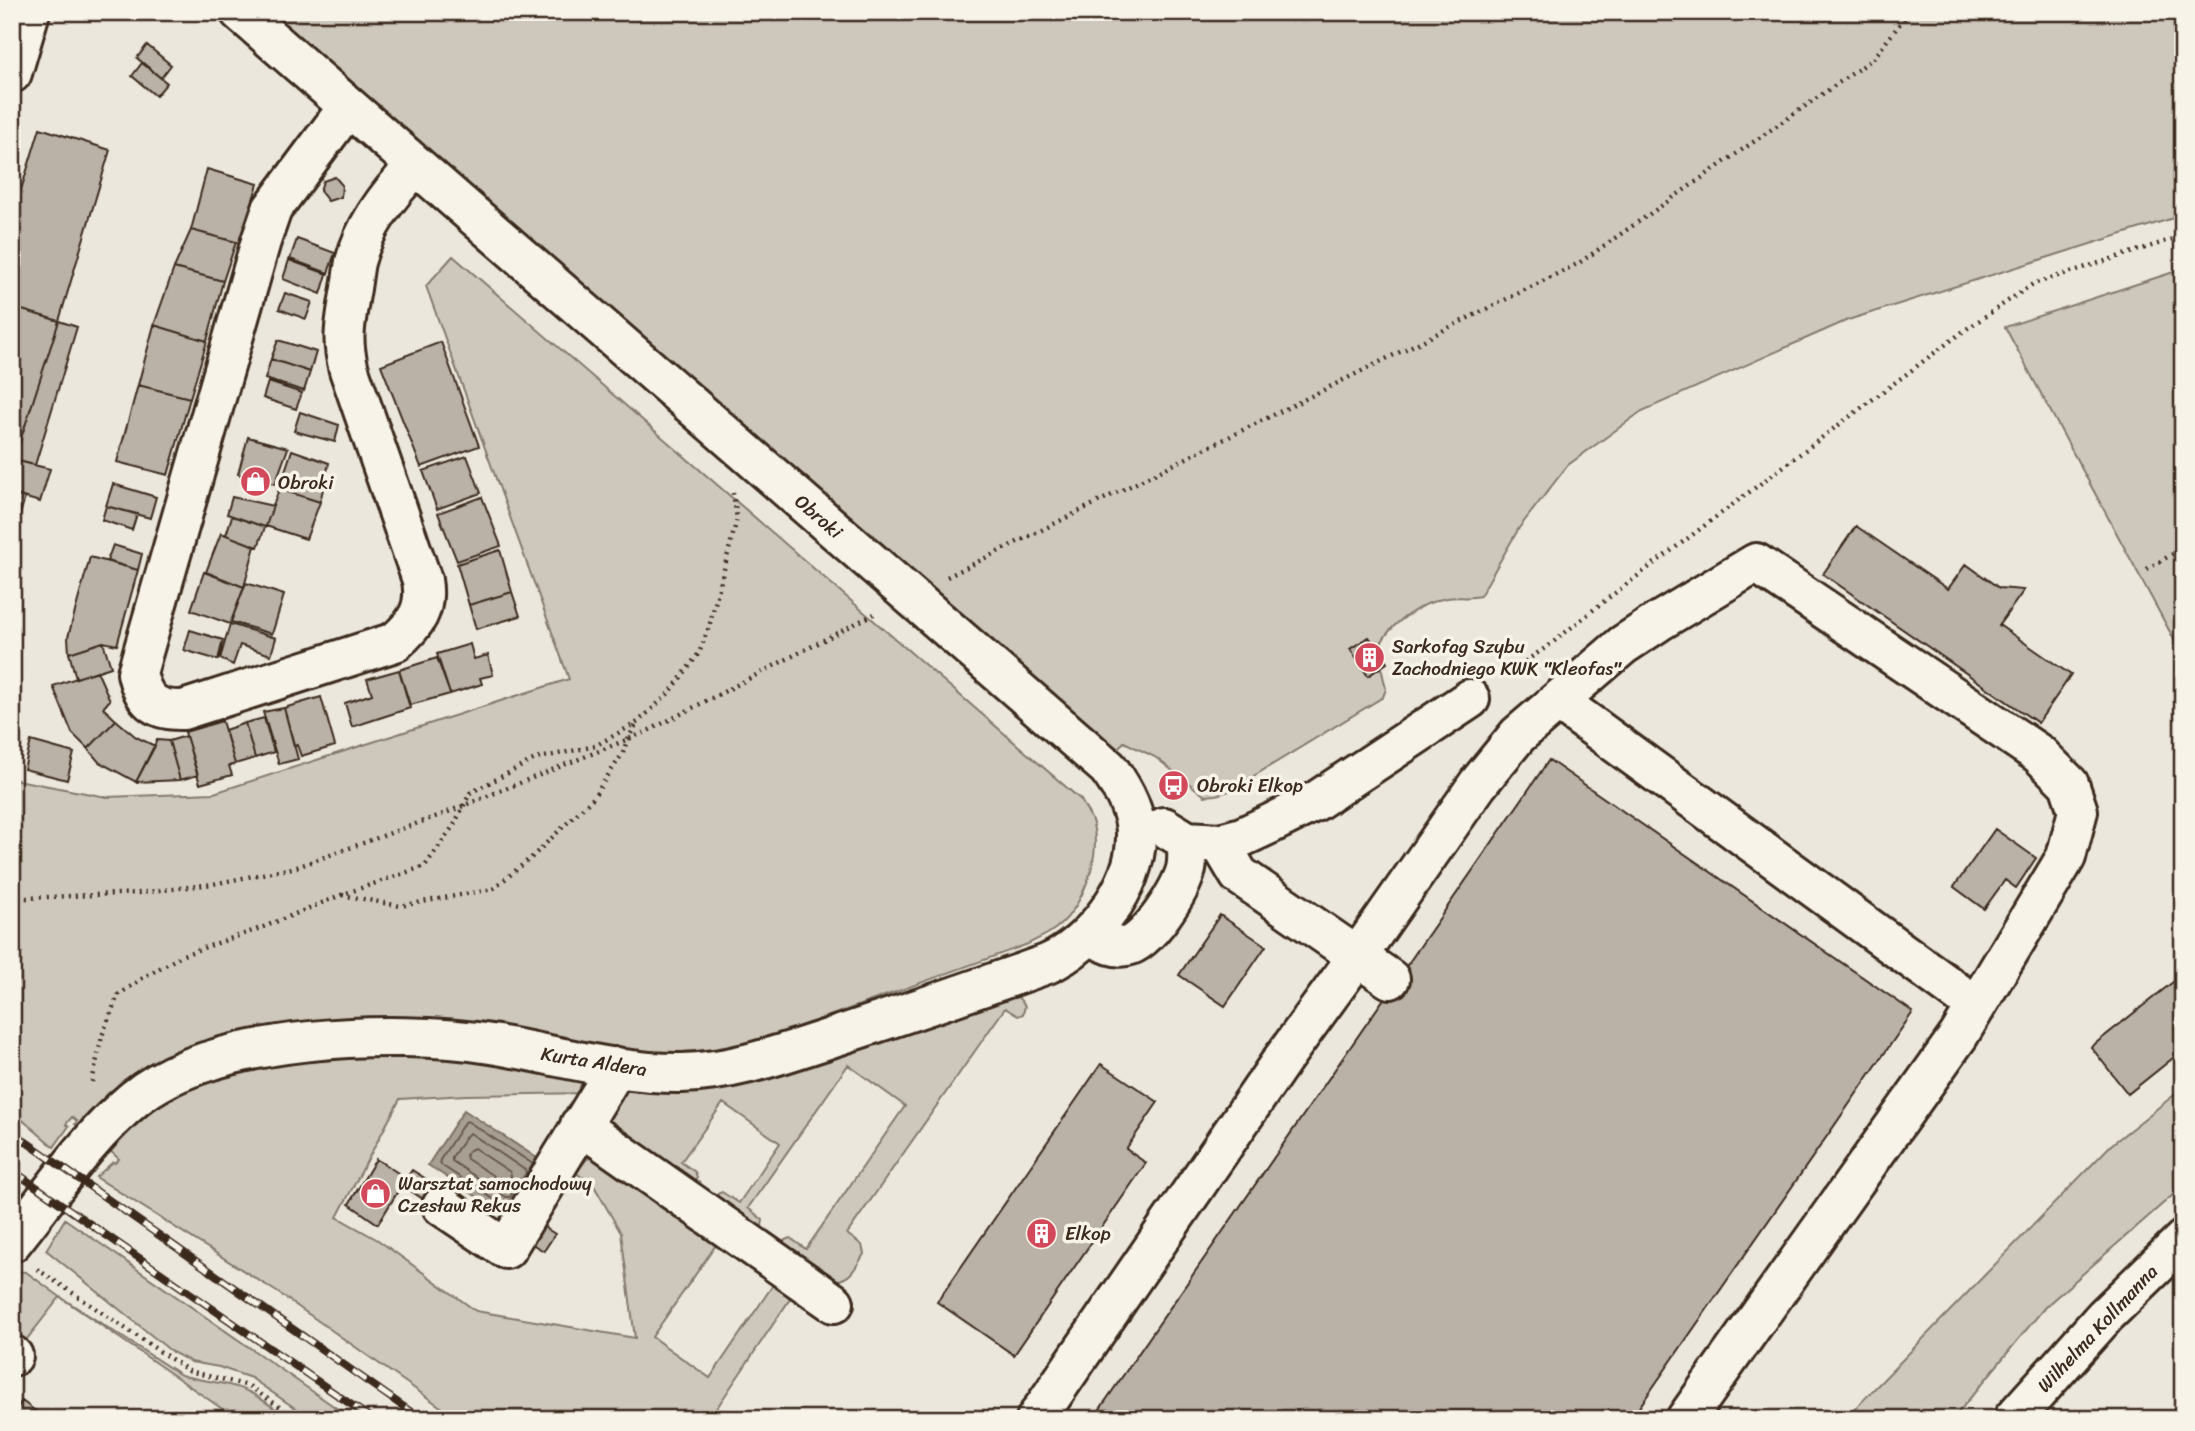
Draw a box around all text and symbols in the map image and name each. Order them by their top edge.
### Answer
shop icon: Obroki [238,465,272,499]
place label: Obroki [278,466,334,499]
street label: Obroki [787,486,851,548]
place label: Sarkofag Szybu Zachodniego KWK "Kleofas" [1392,630,1622,685]
building icon: Sarkofag Szybu Zachodniego KWK "Kleofas" [1352,640,1386,674]
bus stop icon: Obroki Elkop [1157,768,1191,802]
place label: Obroki Elkop [1197,769,1303,802]
street label: Kurta Aldera [539,1037,650,1086]
place label: Warsztat samochodowy Czesław Rekus [398,1167,592,1222]
shop icon: Warsztat samochodowy Czesław Rekus [358,1177,392,1211]
building icon: Elkop [1025,1216,1059,1250]
place label: Elkop [1065,1217,1111,1250]
street label: Wilhelma Kollmanna [2029,1256,2166,1400]

